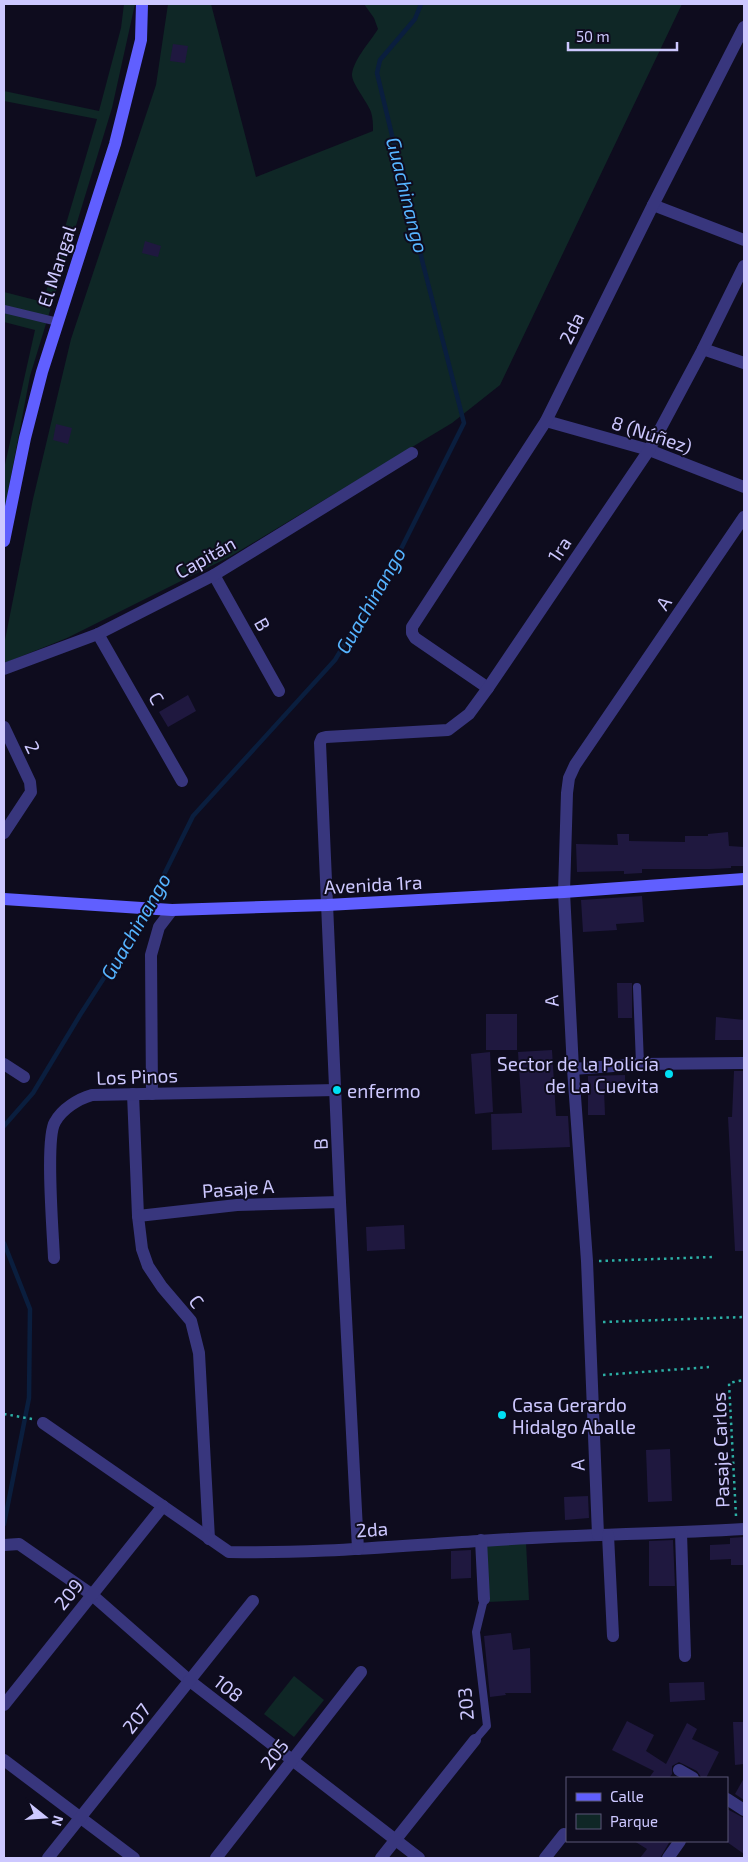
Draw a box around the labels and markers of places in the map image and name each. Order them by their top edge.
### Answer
place label: Sector de la Policía de La Cuevita [497,1052,659,1097]
marker: Sector de la Policía de La Cuevita [663,1068,675,1080]
place label: enfermo [347,1079,421,1102]
marker: enfermo [331,1084,343,1096]
place label: Casa Gerardo Hidalgo Aballe [512,1393,636,1438]
marker: Casa Gerardo Hidalgo Aballe [496,1409,508,1421]

